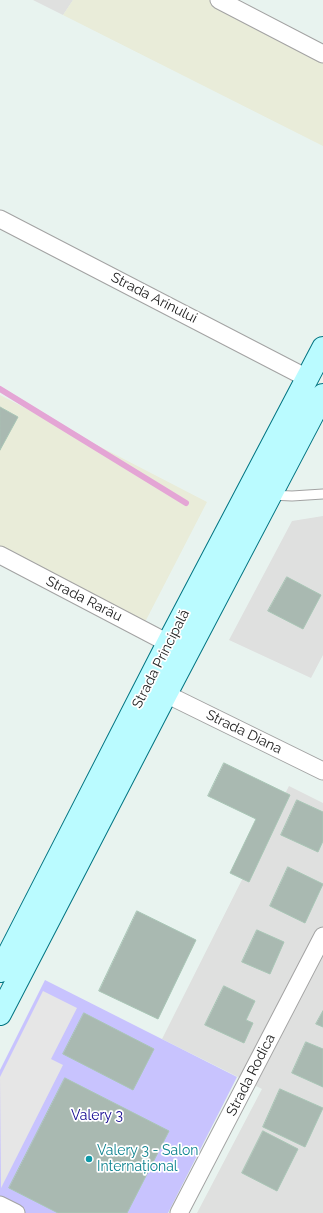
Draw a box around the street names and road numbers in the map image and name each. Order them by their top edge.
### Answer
street label: Strada Arinului [108,269,200,327]
street label: Strada Rarău [43,573,125,625]
street label: Strada Principală [129,607,193,711]
street label: Strada Diana [203,706,285,758]
street label: Strada Rodica [223,1031,279,1119]

